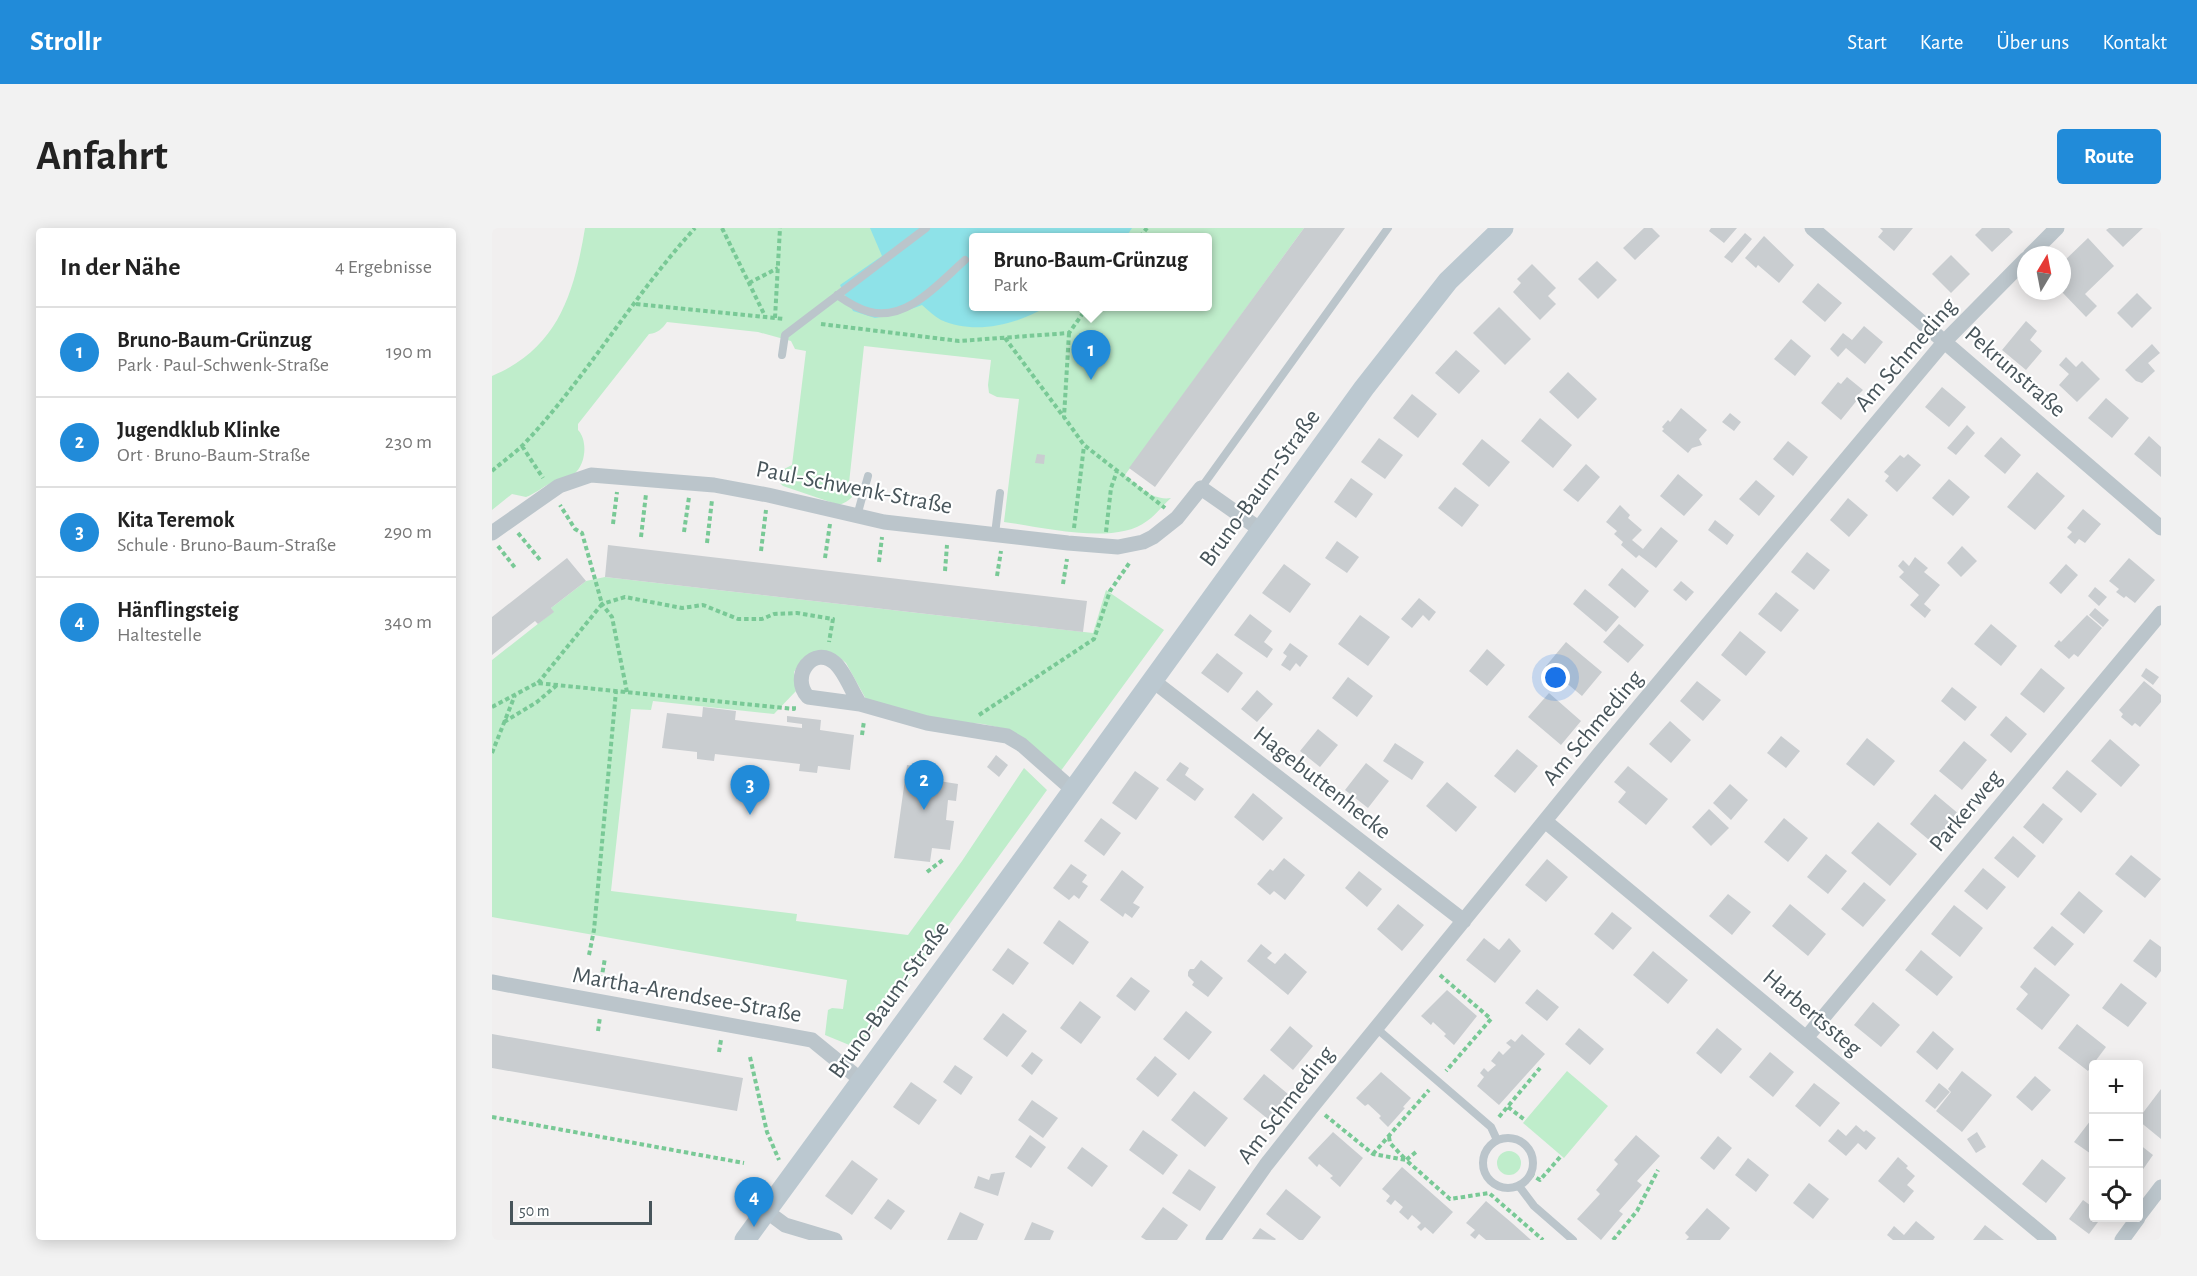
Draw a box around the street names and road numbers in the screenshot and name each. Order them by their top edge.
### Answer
street label: Am Schmeding [1850,293,1962,416]
street label: Pekrunstraße [1960,322,2070,422]
street label: Bruno-Baum-Straße [1195,405,1325,571]
street label: Paul-Schwenk-Straße [754,457,954,519]
street label: Am Schmeding [1538,666,1648,790]
street label: Hagebuttenhecke [1249,722,1395,844]
street label: Parkerweg [1925,765,2007,856]
street label: Bruno-Baum-Straße [824,917,954,1083]
street label: Martha-Arendsee-Straße [571,963,803,1027]
street label: Harbertssteg [1758,965,1866,1061]
street label: Am Schmeding [1233,1042,1339,1168]

